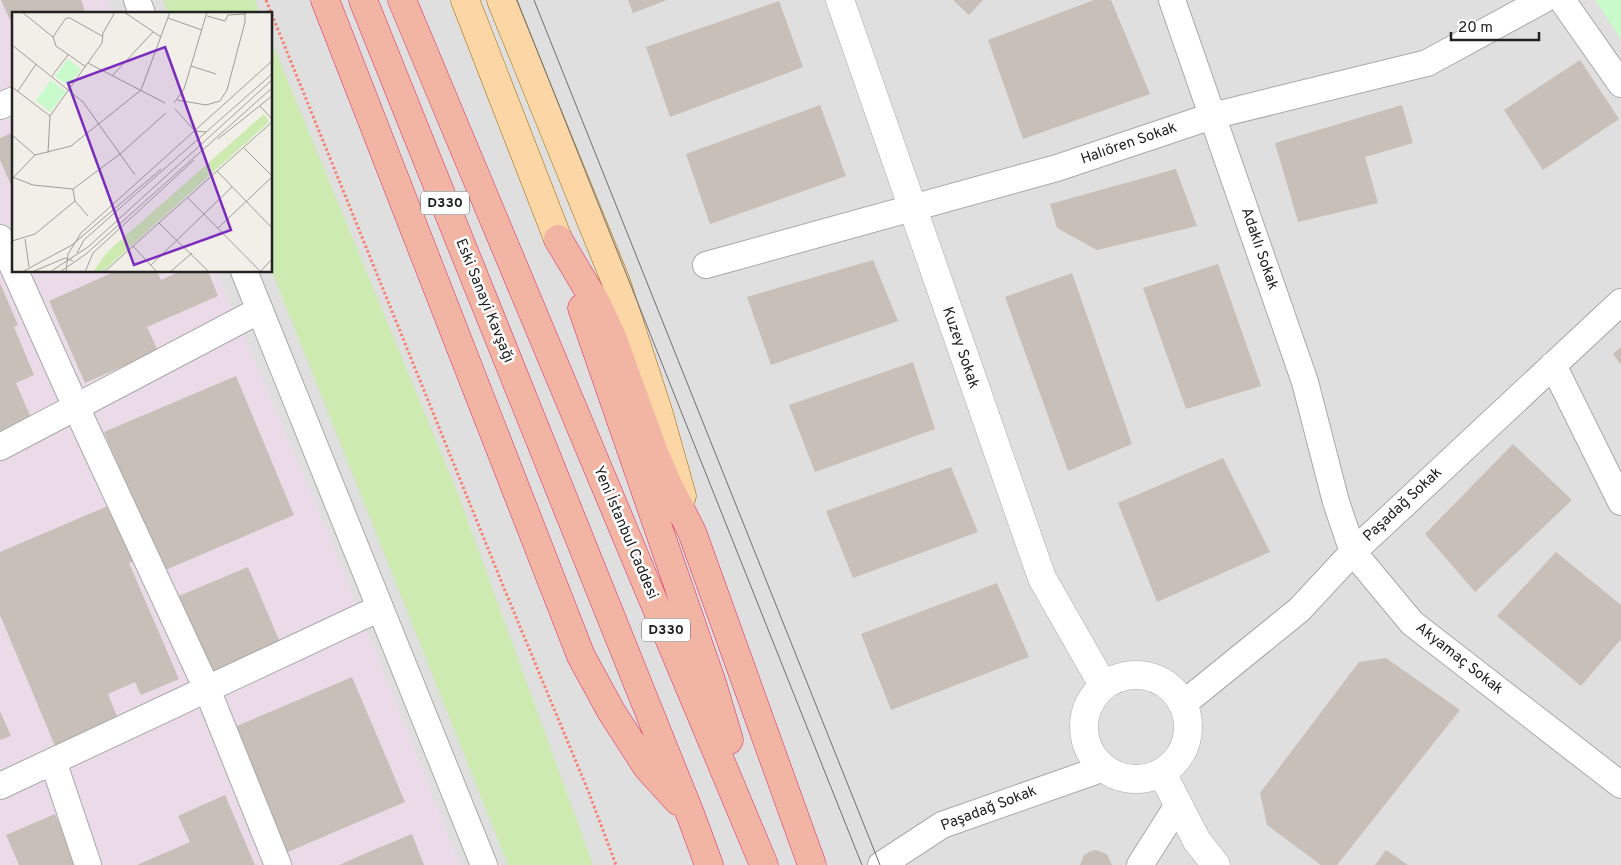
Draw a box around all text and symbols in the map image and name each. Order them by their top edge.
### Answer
scale bar [1451,10,1538,42]
inset map [12,12,272,272]
text: 20 m [1458,19,1493,38]
street label: Halıören Sokak [1078,119,1180,169]
road number: D330 [421,192,469,214]
street label: Adaklı Sokak [1236,205,1282,293]
street label: Eski Sanayi Kavşağı [450,236,518,366]
street label: Kuzey Sokak [937,305,983,392]
street label: Yeni İstanbul Caddesi [588,463,663,602]
street label: Paşadağ Sokak [1360,464,1446,546]
road number: D330 [642,618,690,642]
street label: Akyamaç Sokak [1411,619,1507,699]
street label: Paşadağ Sokak [938,782,1040,836]

